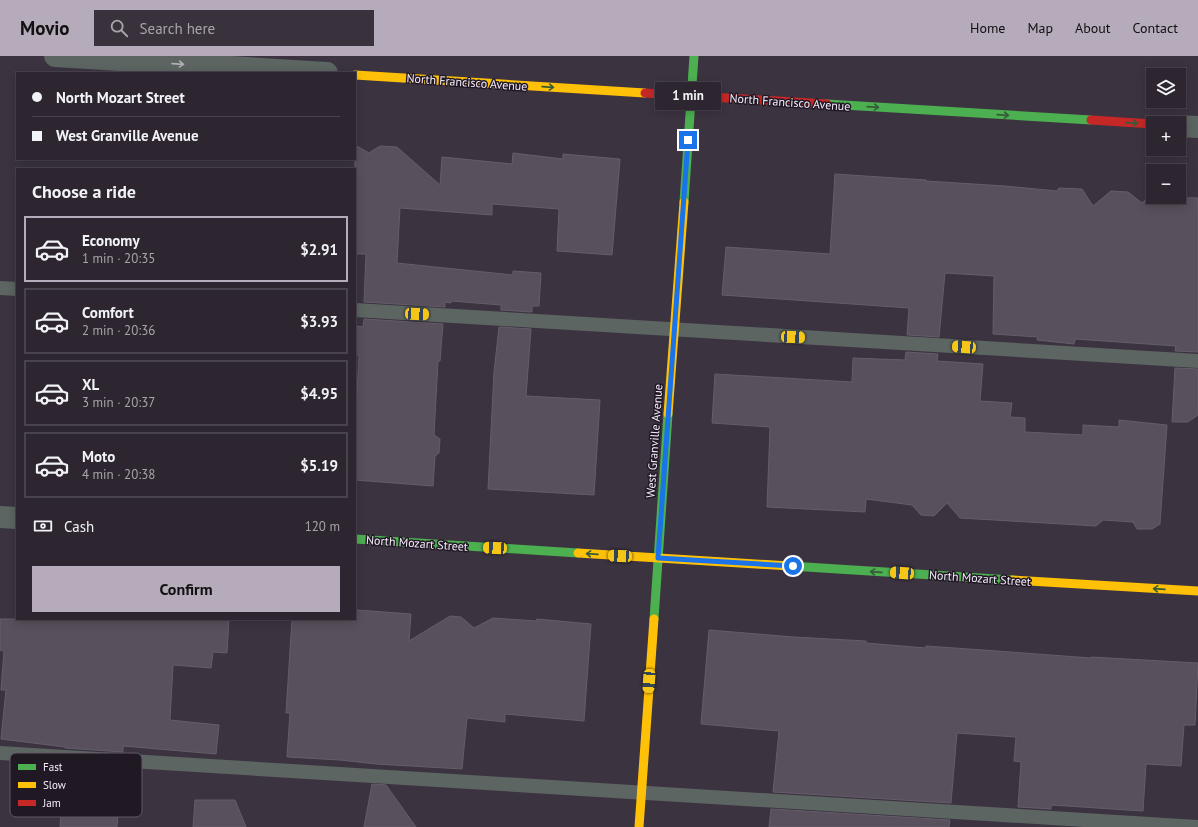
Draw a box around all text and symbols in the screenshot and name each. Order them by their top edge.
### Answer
search box [94,10,374,46]
text: Movio [20,16,70,40]
icon: search [108,17,130,39]
text: Search here [140,19,215,38]
text: Home [970,19,1005,37]
text: Map [1027,19,1053,37]
text: About [1075,19,1111,37]
text: Contact [1133,19,1178,37]
one-way arrow [171,60,184,67]
map controls [1146,68,1186,204]
button: layers [1146,68,1186,108]
street label: North Francisco Avenue [406,70,528,94]
callout: 1 min [655,82,721,110]
one-way arrow [541,83,554,90]
text: 1 min [672,87,704,104]
text: North Mozart Street [56,88,185,107]
street label: North Francisco Avenue [729,90,851,114]
one-way arrow [866,103,879,110]
one-way arrow [996,111,1009,119]
button: + [1146,116,1186,156]
one-way arrow [1126,120,1139,127]
text: West Granville Avenue [56,126,199,145]
route end [679,131,697,149]
button: − [1146,164,1186,204]
text: Choose a ride [32,180,136,203]
icon: car [34,231,70,267]
text: Economy [82,231,140,250]
text: $2.91 [300,240,338,259]
text: 1 min · 20:35 [82,250,155,267]
icon: car [34,303,70,339]
text: Comfort [82,303,134,322]
car [405,307,429,321]
text: $3.93 [300,312,338,331]
text: 2 min · 20:36 [82,322,155,339]
car [781,330,805,344]
car [952,340,976,354]
icon: car [34,375,70,411]
text: XL [82,375,99,394]
text: $4.95 [300,384,338,403]
street label: West Granville Avenue [643,384,665,498]
text: 3 min · 20:37 [82,394,155,411]
icon: car [34,447,70,483]
text: Moto [82,447,115,466]
text: $5.19 [300,456,338,475]
text: 4 min · 20:38 [82,466,155,483]
icon: cash [32,515,54,537]
text: Cash [64,517,94,536]
text: 120 m [305,518,340,535]
street label: North Mozart Street [365,532,469,554]
car [483,541,507,555]
car [608,549,632,563]
one-way arrow [586,550,599,557]
route start [784,557,802,575]
button: Confirm [32,566,340,612]
car [890,566,914,580]
street label: North Mozart Street [928,567,1032,589]
one-way arrow [870,568,883,575]
one-way arrow [1153,585,1166,593]
car [642,669,656,693]
legend [10,753,142,817]
text: Fast [43,760,63,774]
text: Slow [43,778,66,792]
text: Jam [42,796,61,810]

